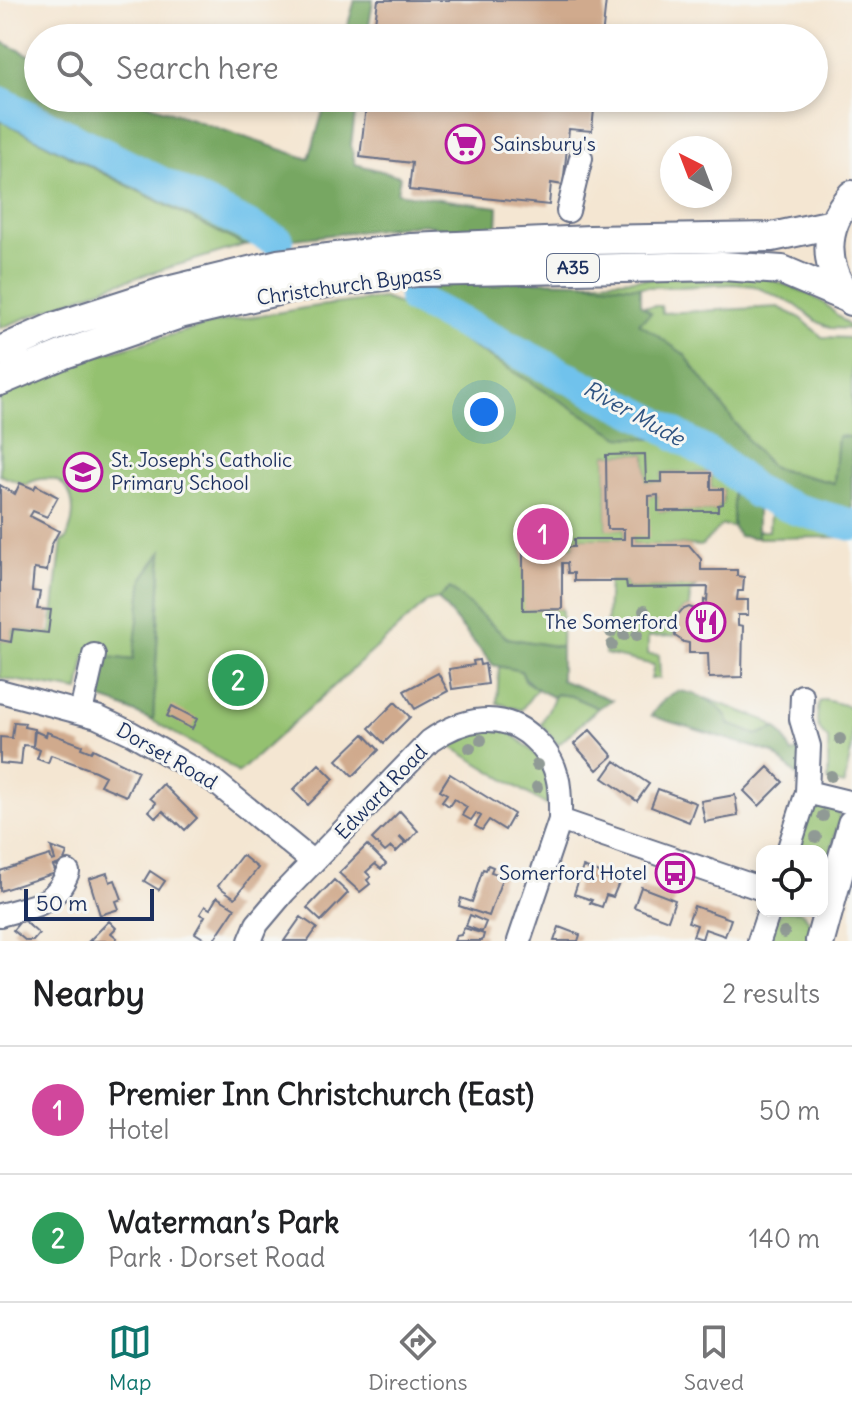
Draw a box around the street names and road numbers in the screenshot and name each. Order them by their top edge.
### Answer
road number: A35 [547,254,599,282]
street label: Christchurch Bypass [255,259,443,310]
street label: Dorset Road [113,717,222,794]
street label: Edward Road [329,739,432,844]

